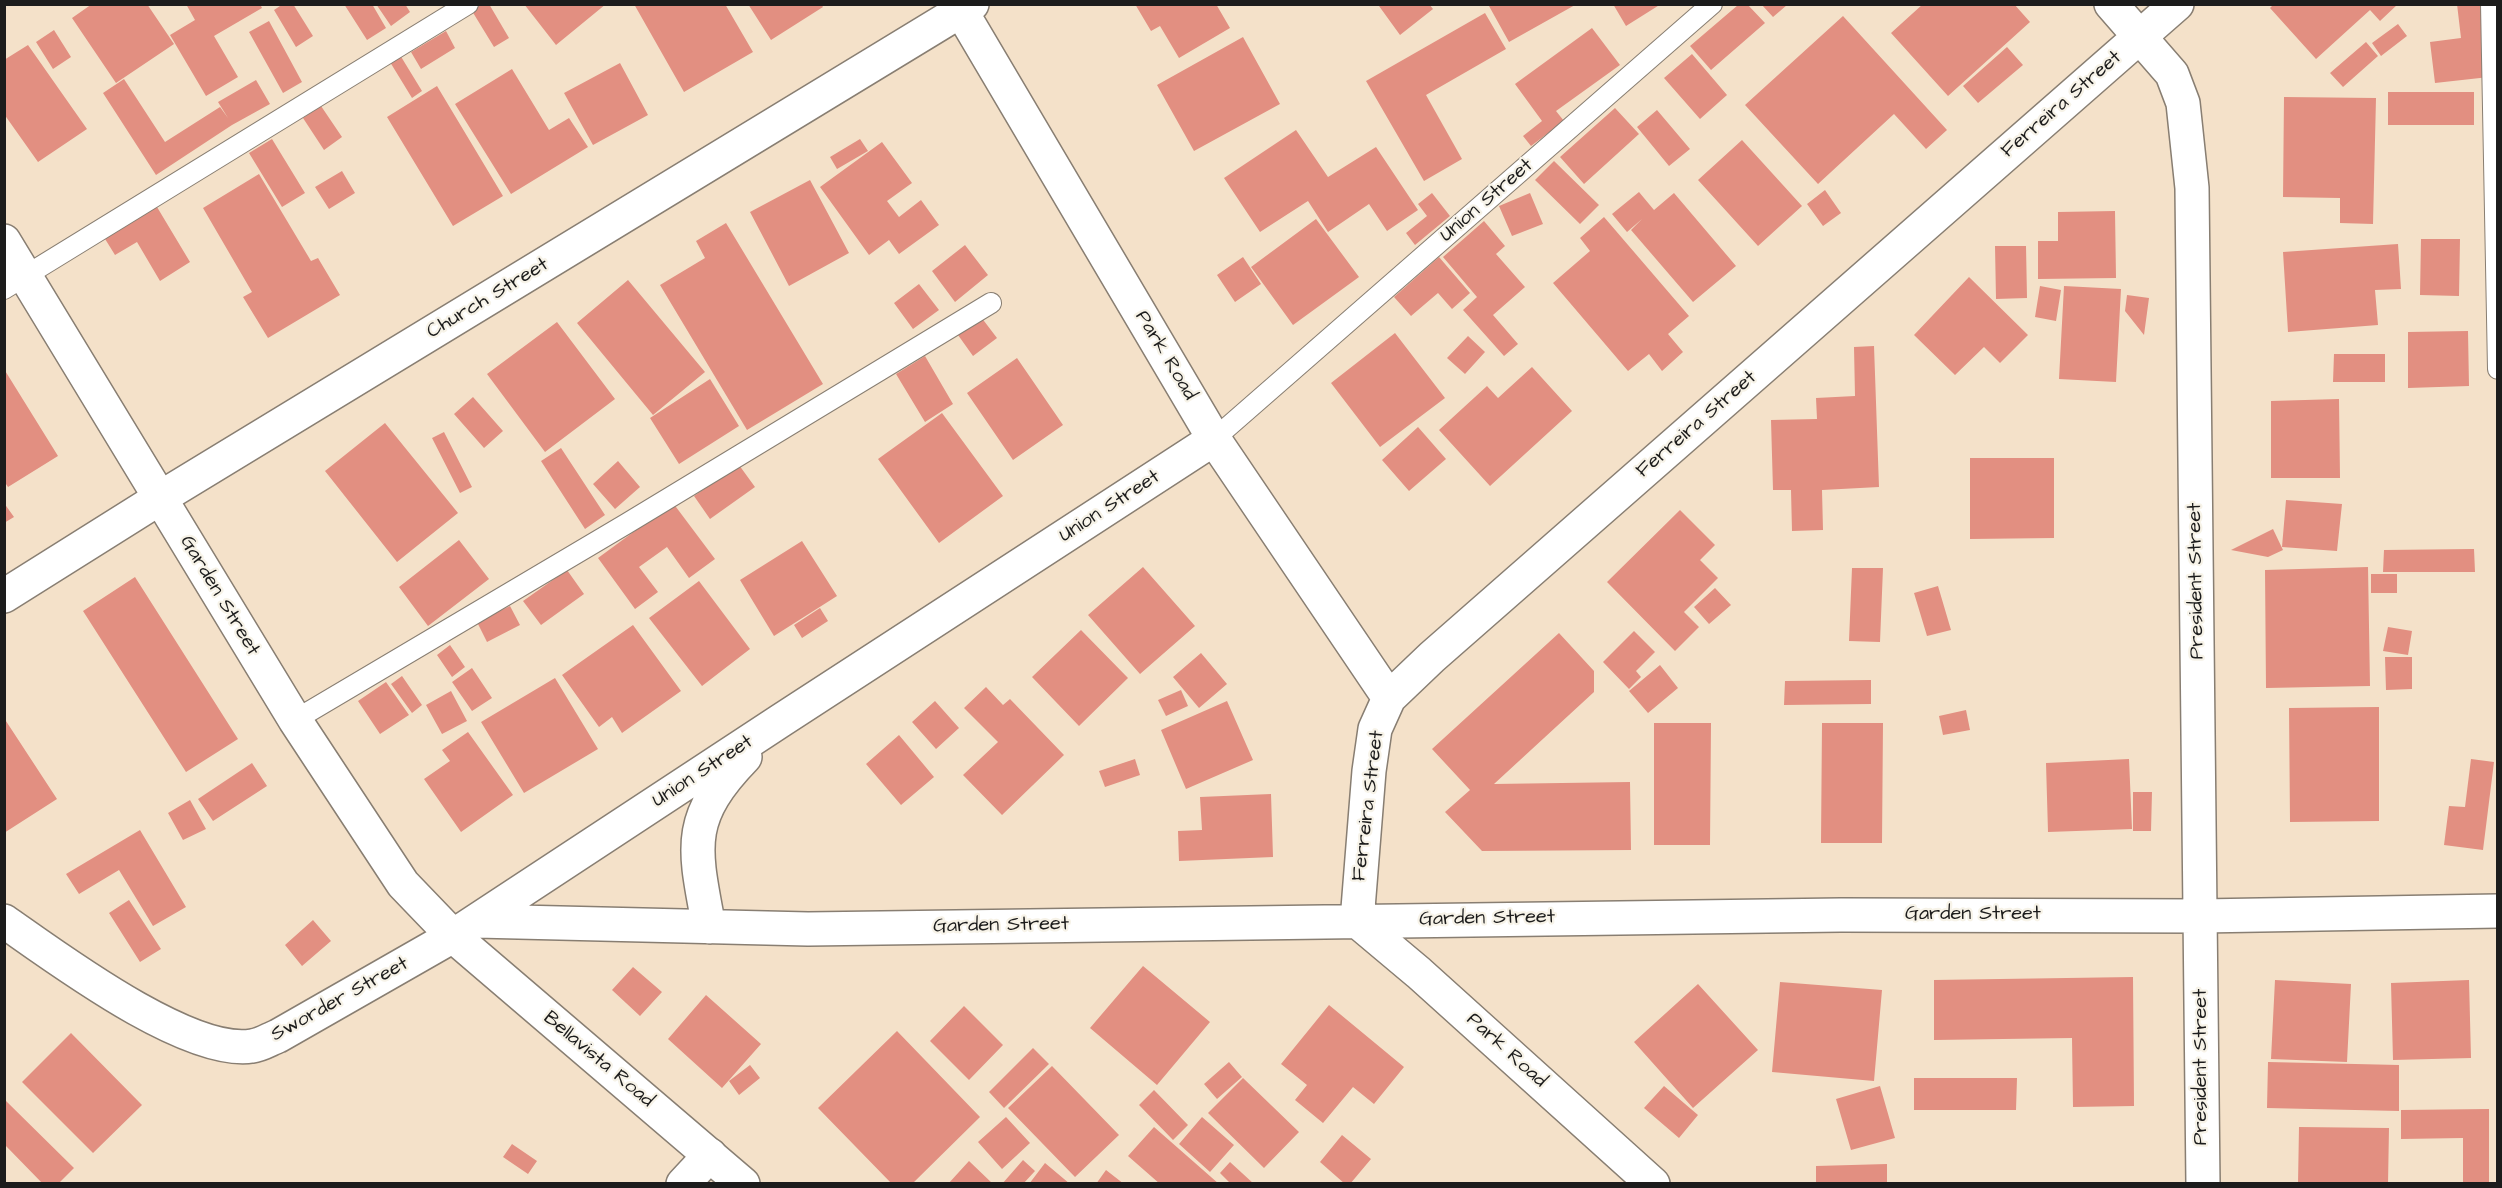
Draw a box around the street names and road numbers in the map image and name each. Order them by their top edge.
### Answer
street label: Ferreira Street [1997,46,2127,164]
street label: Union Street [1436,154,1538,248]
street label: Church Street [423,253,553,345]
street label: Park Road [1129,307,1201,405]
street label: Ferreira Street [1632,366,1762,484]
street label: Union Street [1055,466,1165,548]
street label: President Street [2184,503,2210,659]
street label: Garden Street [174,532,264,660]
street label: Ferreira Street [1348,729,1390,883]
street label: Union Street [648,731,758,813]
street label: Garden Street [1905,903,2041,927]
street label: Garden Street [1419,906,1555,932]
street label: Garden Street [933,913,1069,939]
street label: Sworder Street [267,952,413,1048]
street label: President Street [2190,989,2214,1145]
street label: Bellavista Road [538,1007,658,1113]
street label: Park Road [1461,1009,1551,1093]

